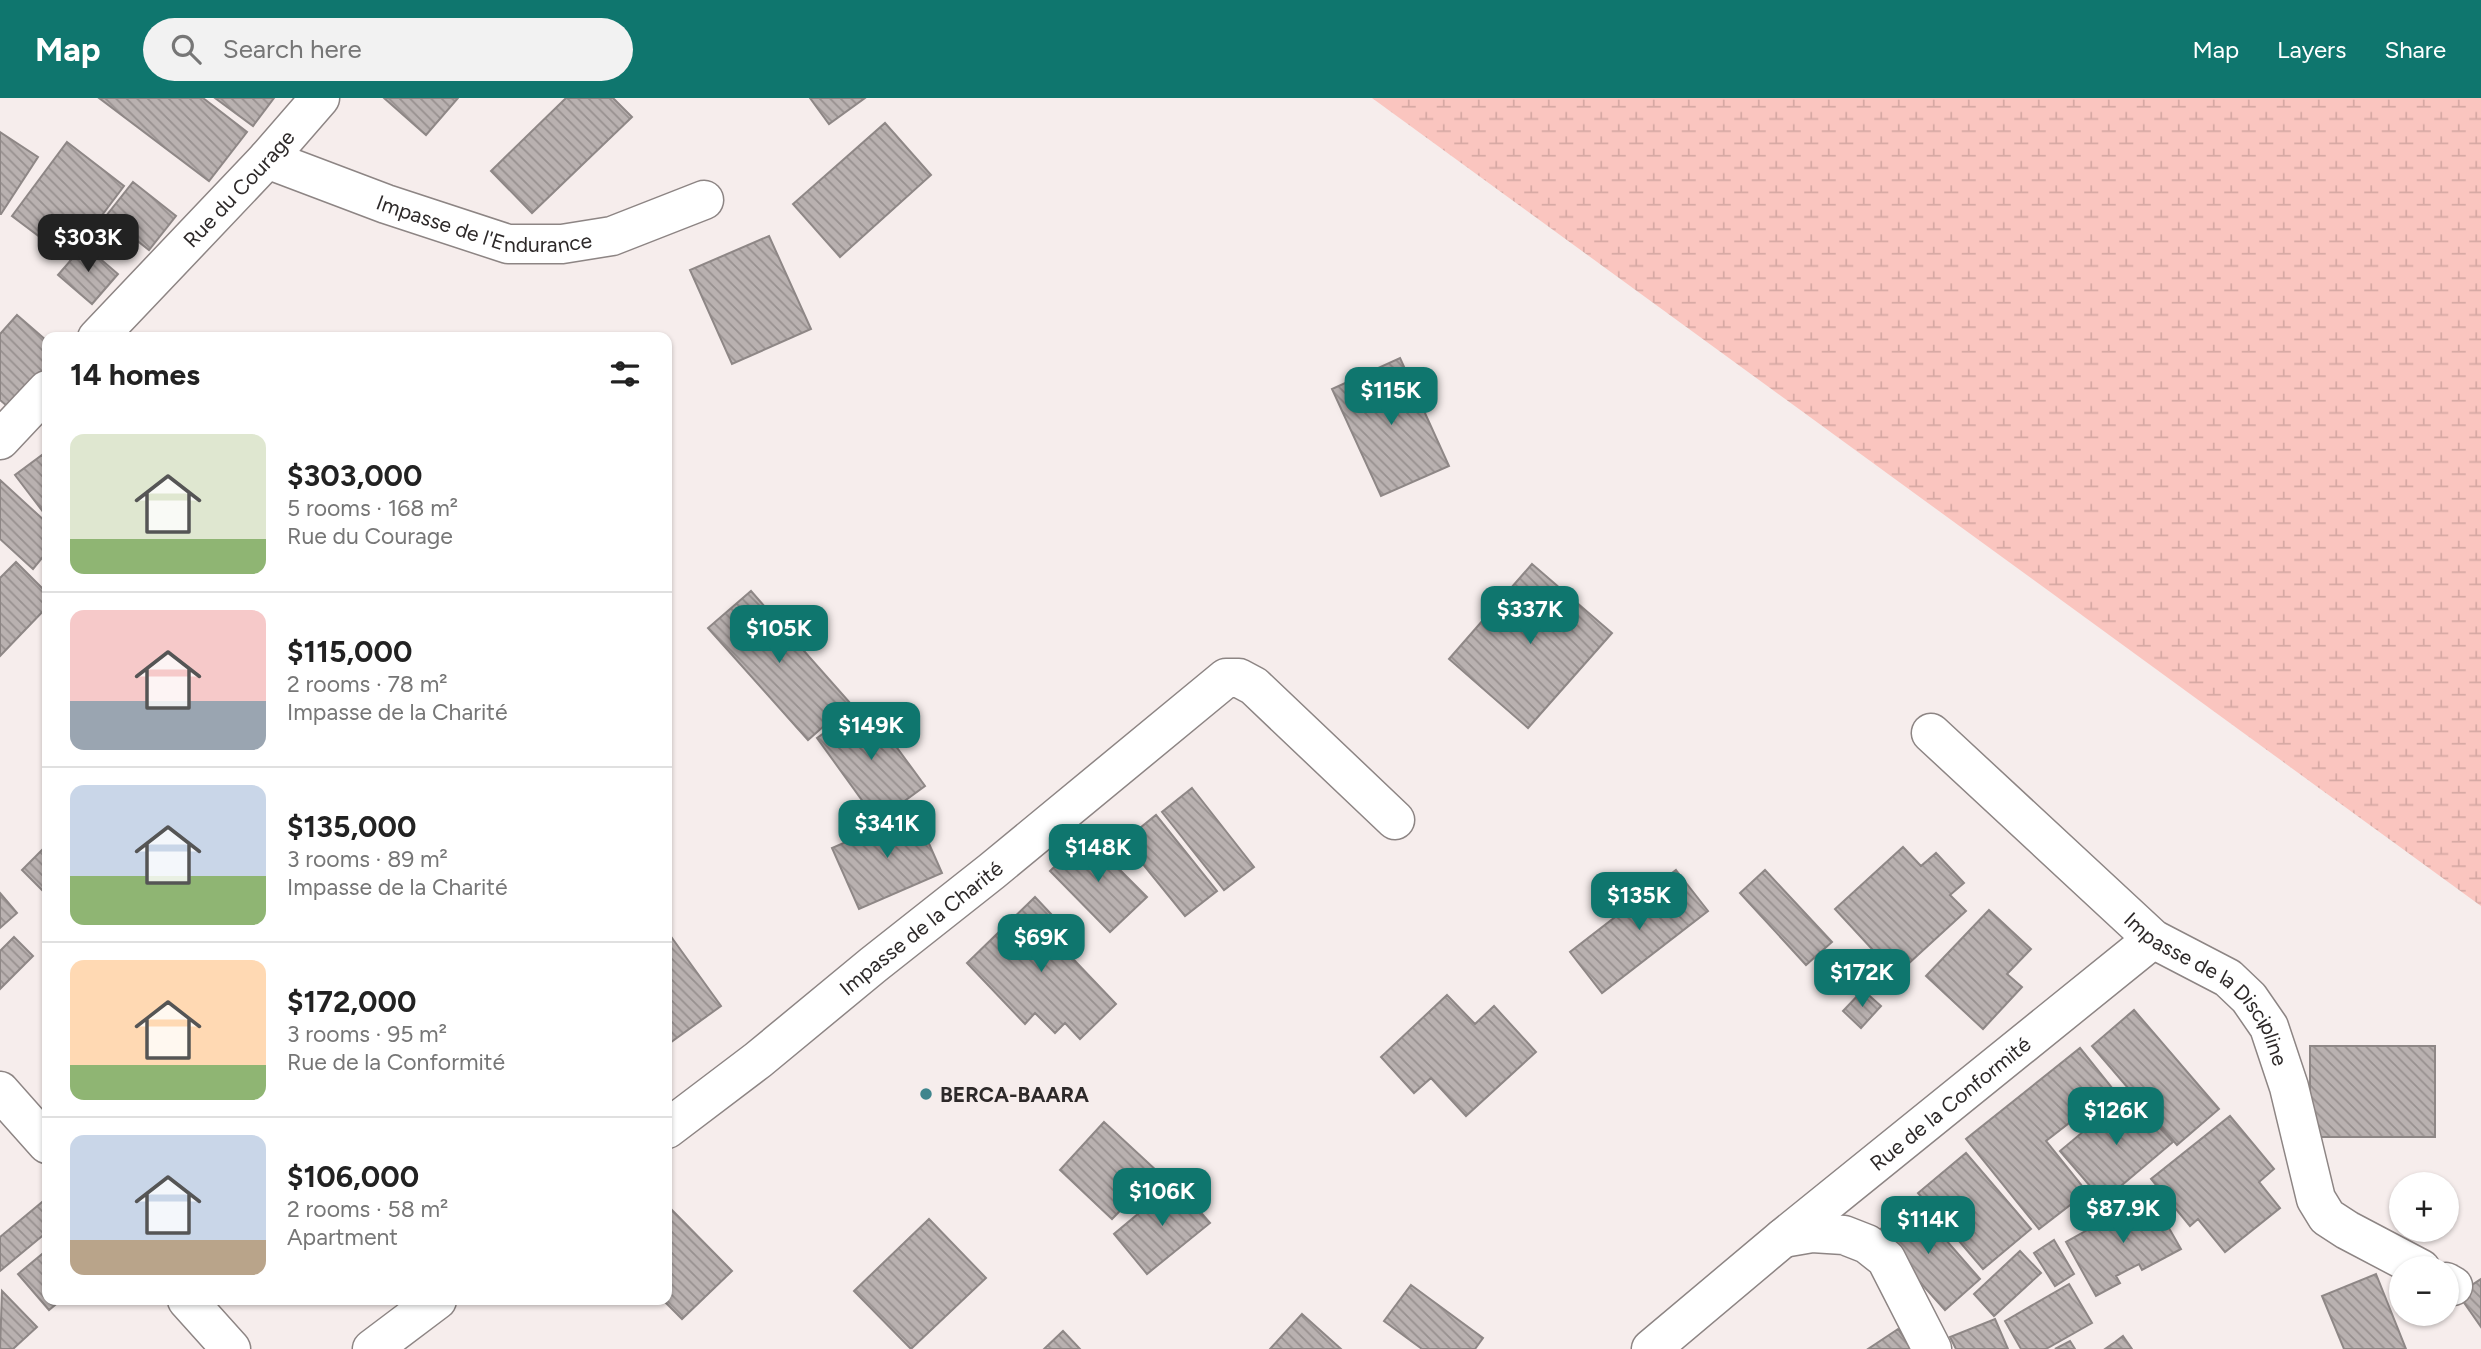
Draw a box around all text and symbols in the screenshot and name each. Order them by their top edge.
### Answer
search box [143,18,633,81]
text: Map [35,30,101,69]
icon: search [167,30,205,68]
text: Search here [223,33,362,65]
text: Map [2192,35,2239,64]
text: Layers [2277,35,2346,64]
text: Share [2384,35,2446,64]
street label: Rue du Courage [178,124,299,252]
street label: Impasse de l'Endurance [373,189,594,257]
pin: $303K [39,214,137,274]
text: $303K [54,223,122,251]
icon: filters [606,355,644,393]
text: 14 homes [70,356,200,393]
pin: $115K [1342,368,1440,427]
text: $115K [1361,376,1421,404]
text: $303,000 [287,457,422,494]
icon: home [126,462,210,546]
text: 5 rooms · 168 m² [287,494,458,522]
text: Rue du Courage [287,522,453,550]
pin: $337K [1481,587,1579,646]
text: $337K [1497,595,1563,623]
pin: $105K [730,606,828,665]
text: $105K [746,614,812,642]
text: $115,000 [287,633,412,670]
icon: home [126,638,210,722]
text: 2 rooms · 78 m² [287,670,448,698]
text: Impasse de la Charité [287,698,507,726]
pin: $149K [822,702,920,762]
text: $149K [838,711,904,739]
pin: $341K [838,800,936,860]
text: $135,000 [287,808,416,845]
text: $341K [854,809,920,837]
icon: home [126,813,210,897]
pin: $148K [1049,824,1147,884]
text: $148K [1065,833,1131,861]
text: 3 rooms · 89 m² [287,845,448,873]
street label: Impasse de la Charité [834,855,1007,1000]
pin: $135K [1590,872,1688,932]
text: Impasse de la Charité [287,873,507,901]
text: $135K [1607,881,1671,909]
street label: Impasse de la Discipline [2119,906,2293,1069]
pin: $69K [1000,914,1082,974]
text: $69K [1014,923,1068,951]
pin: $172K [1813,950,1911,1009]
text: $172K [1830,958,1894,986]
text: $172,000 [287,983,416,1020]
icon: home [126,988,210,1072]
text: 3 rooms · 95 m² [287,1020,447,1048]
street label: Rue de la Conformité [1865,1031,2035,1175]
text: Rue de la Conformité [287,1048,505,1076]
place label: BERCA-BAARA [940,1082,1089,1107]
marker: BERCA-BAARA [918,1086,934,1102]
pin: $126K [2067,1088,2165,1147]
text: $126K [2084,1096,2148,1124]
text: $106,000 [287,1158,419,1195]
icon: home [126,1163,210,1247]
pin: $106K [1113,1168,1211,1228]
map controls [2389,1172,2459,1326]
button: + [2389,1172,2459,1242]
text: $106K [1129,1177,1195,1205]
pin: $87.9K [2066,1186,2180,1245]
text: $87.9K [2086,1194,2160,1222]
text: 2 rooms · 58 m² [287,1195,448,1223]
pin: $114K [1879,1196,1977,1256]
text: $114K [1897,1205,1959,1233]
text: Apartment [287,1223,398,1251]
button: − [2389,1256,2459,1326]

